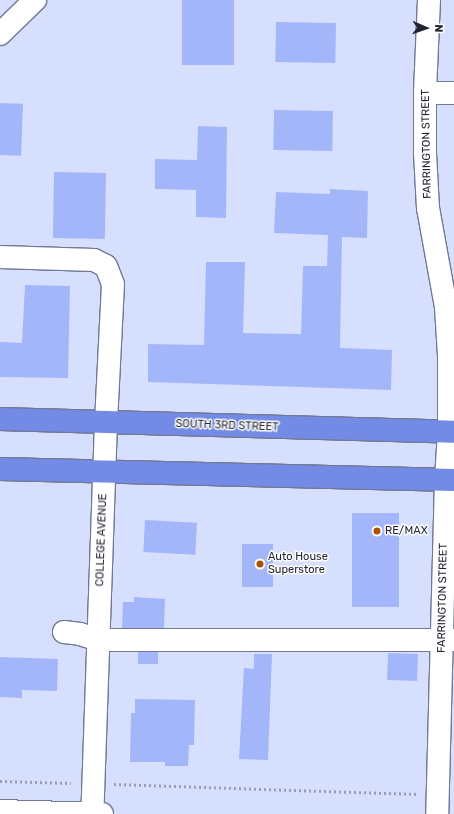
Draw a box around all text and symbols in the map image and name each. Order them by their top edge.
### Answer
north arrow [406,8,446,48]
text: N [432,24,445,33]
street label: FARRINGTON STREET [419,89,435,199]
street label: SOUTH 3RD STREET [175,418,279,434]
street label: COLLEGE AVENUE [94,493,110,587]
place label: RE/MAX [385,524,428,538]
marker: RE/MAX [372,526,382,536]
street label: FARRINGTON STREET [435,543,451,653]
place label: Auto House Superstore [268,551,328,577]
marker: Auto House Superstore [255,559,265,569]

